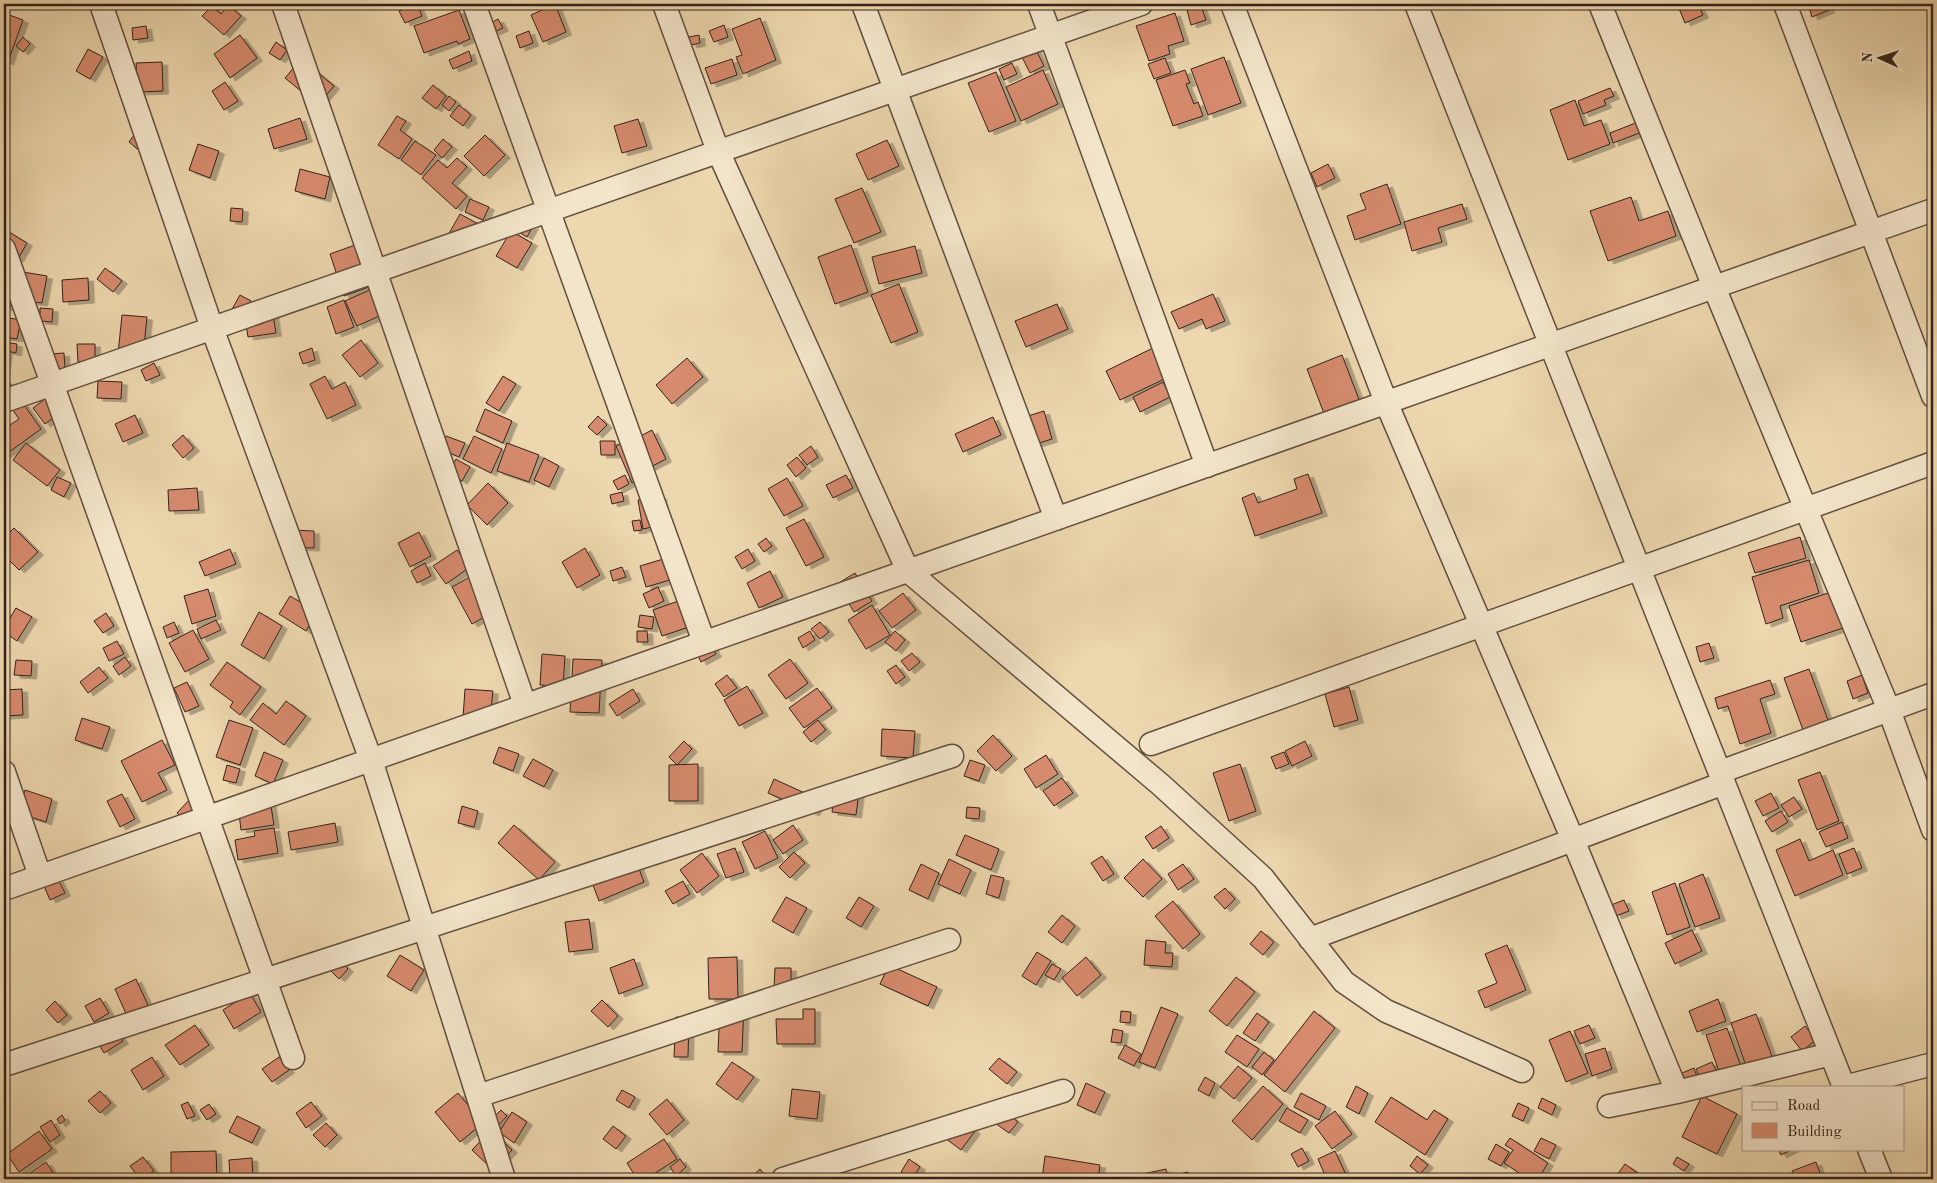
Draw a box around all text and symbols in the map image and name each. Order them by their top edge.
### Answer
north arrow [1854,32,1904,82]
text: N [1861,51,1875,63]
legend [1742,1086,1904,1150]
text: Road [1787,1099,1821,1114]
text: Building [1787,1125,1842,1140]

